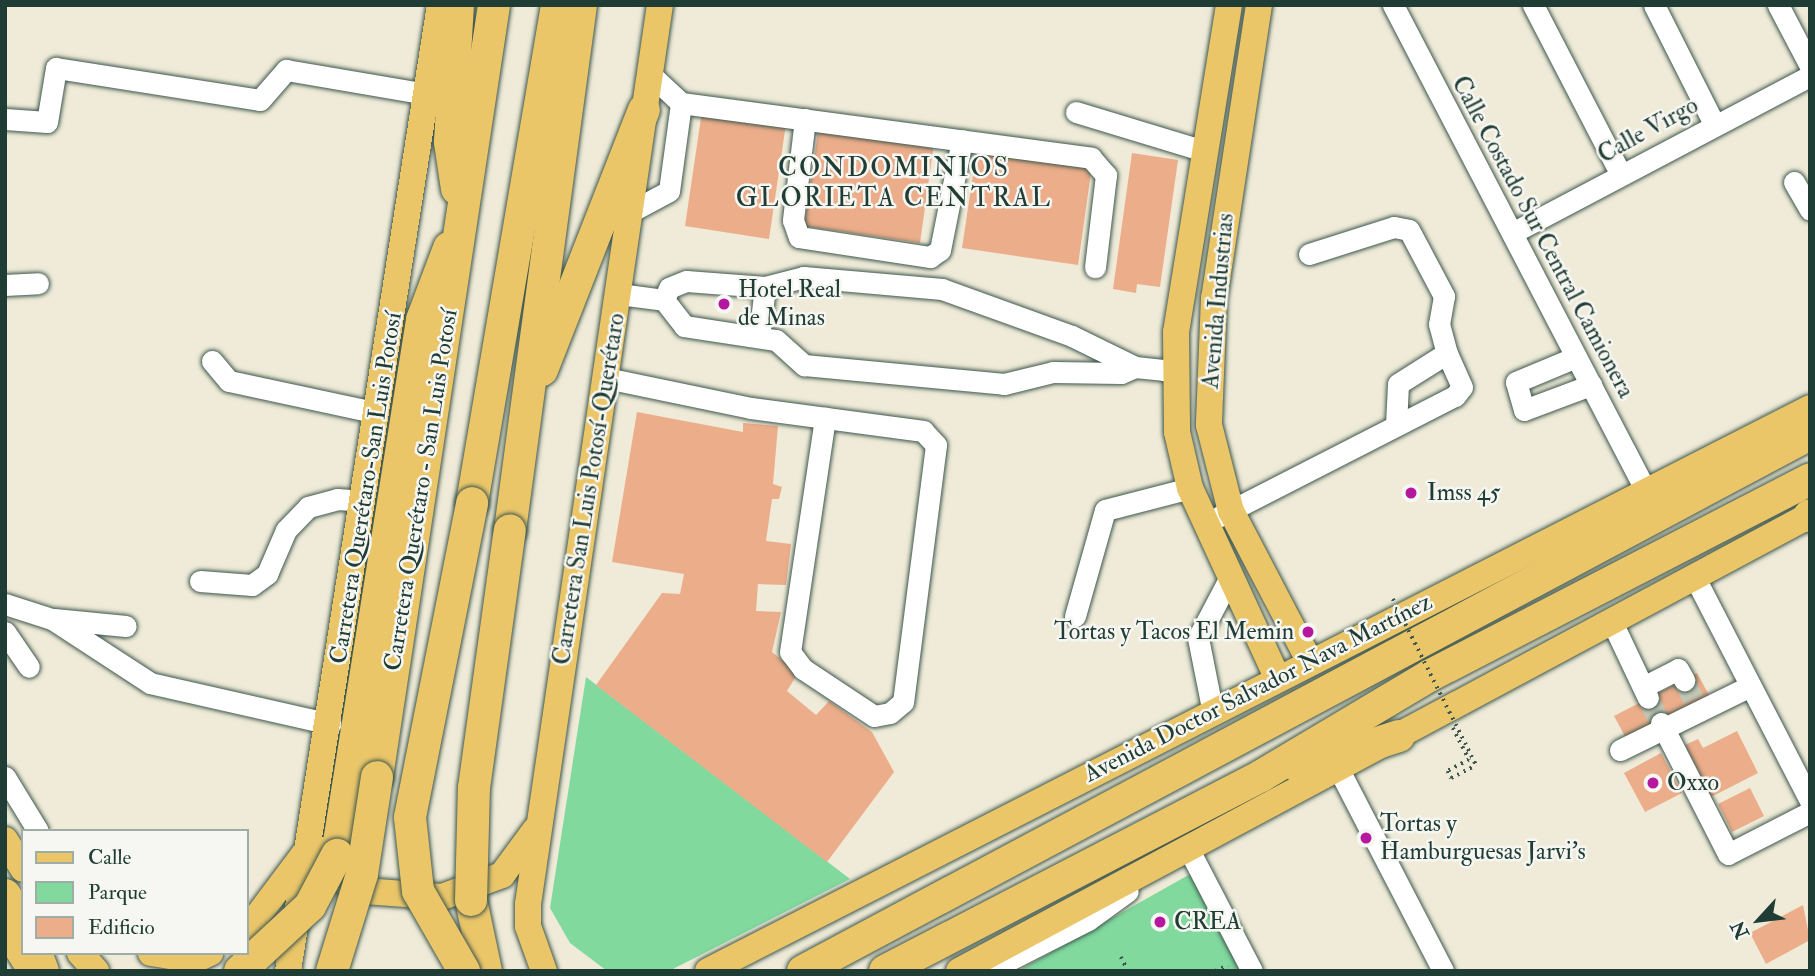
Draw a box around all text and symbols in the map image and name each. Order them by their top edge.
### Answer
street label: Calle Costado Sur Central Camionera [1446,71,1640,403]
street label: Calle Virgo [1593,91,1703,169]
district label: CONDOMINIOS GLORIETA CENTRAL [738,153,1050,214]
street label: Avenida Industrias [1196,212,1240,390]
place label: Hotel Real de Minas [738,276,841,332]
marker: Hotel Real de Minas [716,296,732,312]
street label: Carretera Querétaro - San Luis Potosí [378,307,464,673]
street label: Carretera Querétaro-San Luis Potosí [324,310,408,666]
street label: Carretera San Luis Potosí-Querétaro [547,311,631,667]
place label: Imss 45 [1427,479,1500,507]
marker: Imss 45 [1401,483,1421,503]
street label: Avenida Doctor Salvador Nava Martínez [1079,587,1437,789]
place label: Tortas y Tacos El Memin [1054,618,1294,646]
marker: Tortas y Tacos El Memin [1300,624,1316,640]
place label: Oxxo [1667,769,1719,797]
marker: Oxxo [1645,775,1661,791]
place label: Tortas y Hamburguesas Jarvi's [1380,810,1586,866]
legend [21,829,248,955]
marker: Tortas y Hamburguesas Jarvi's [1358,830,1374,846]
text: Calle [88,844,131,871]
text: Parque [88,879,147,906]
north arrow [1724,885,1794,955]
place label: CREA [1174,908,1241,936]
text: Edificio [88,914,155,941]
marker: CREA [1152,914,1168,930]
text: N [1726,917,1755,943]

